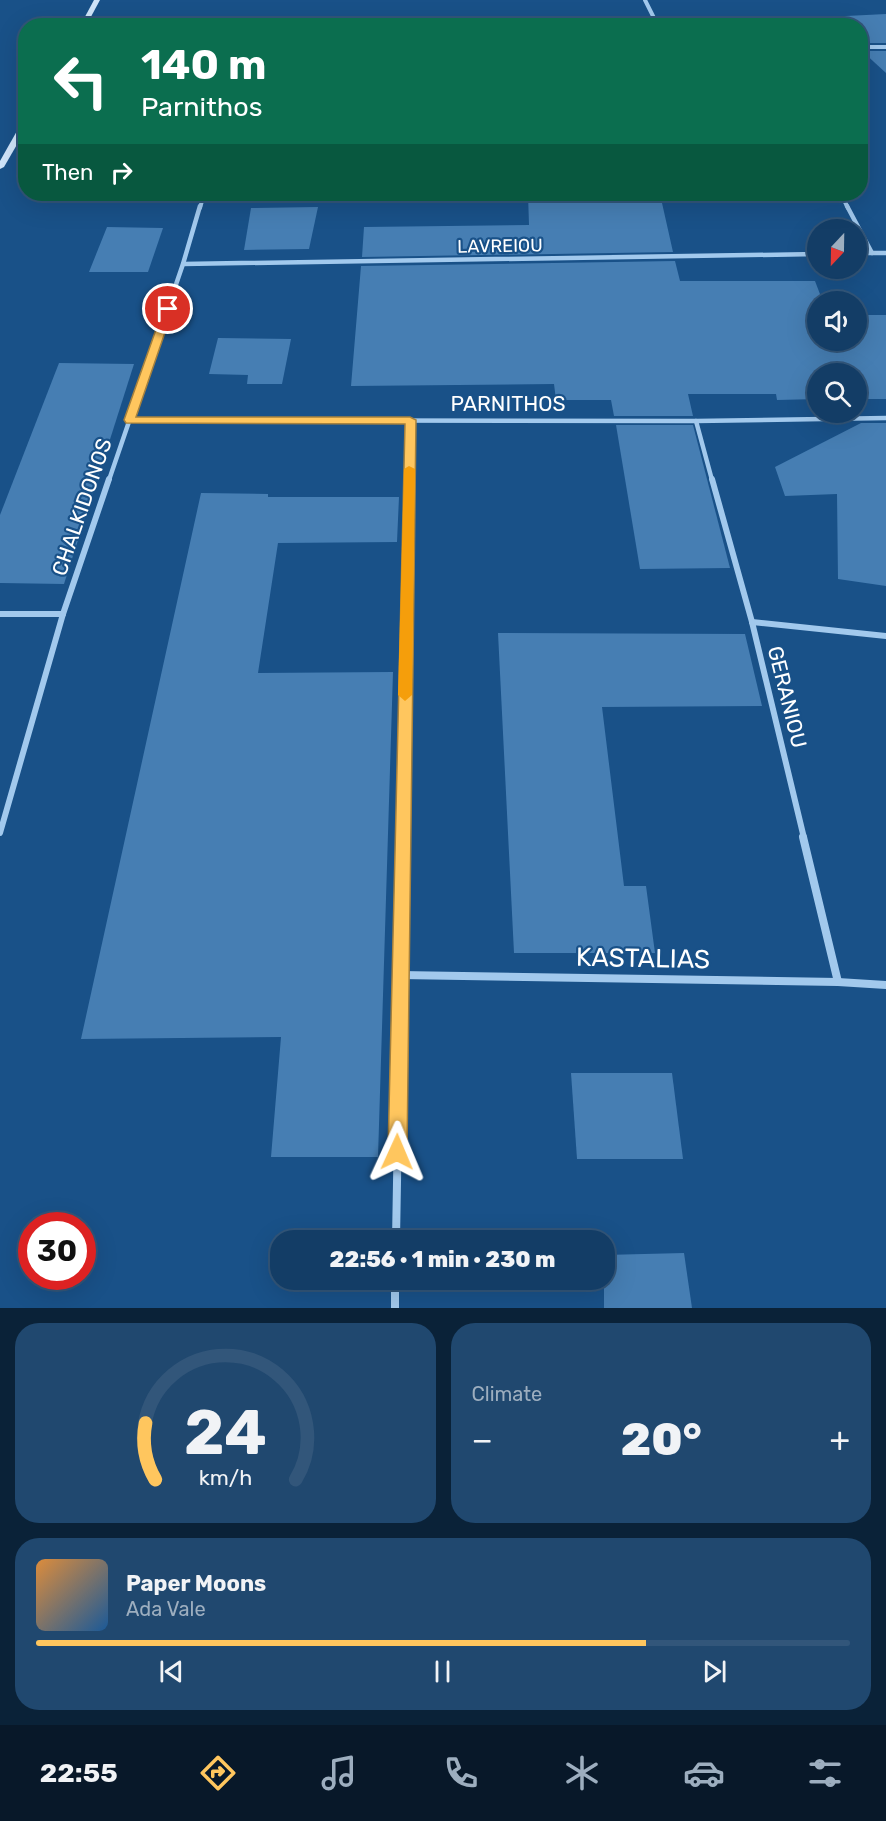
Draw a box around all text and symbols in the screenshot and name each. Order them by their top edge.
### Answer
text: 140 m [141,40,267,90]
icon: left [42,42,120,120]
text: Parnithos [141,91,262,123]
icon: right [105,156,138,189]
text: Then [42,159,93,186]
north arrow [807,219,867,279]
map controls [807,219,867,423]
street label: LAVREIOU [457,234,543,258]
pin [142,283,193,334]
button: sound [807,291,867,351]
icon: arrive [151,292,184,325]
button: search [807,363,867,423]
street label: PARNITHOS [450,391,566,416]
street label: CHALKIDONOS [46,435,117,579]
street label: GERANIOU [763,643,812,750]
street label: KASTALIAS [576,942,710,975]
position arrow [365,1120,429,1184]
speed limit sign: 30 [18,1212,96,1290]
text: 22:56 · 1 min · 230 m [330,1246,555,1273]
text: Climate [472,1382,542,1406]
text: 24 [184,1396,267,1470]
text: 20° [621,1413,702,1466]
text: − [472,1420,493,1459]
text: + [829,1420,850,1459]
text: km/h [198,1465,252,1490]
text: Paper Moons [126,1570,266,1597]
text: Ada Vale [126,1597,206,1621]
icon: previous [155,1655,188,1688]
icon: pause [426,1655,459,1688]
icon: next [698,1655,731,1688]
icon: directions [197,1752,239,1794]
icon: music [318,1752,360,1794]
icon: phone [440,1752,482,1794]
icon: climate [561,1752,603,1794]
icon: car [683,1752,725,1794]
icon: filters [804,1752,846,1794]
text: 22:55 [40,1757,118,1789]

